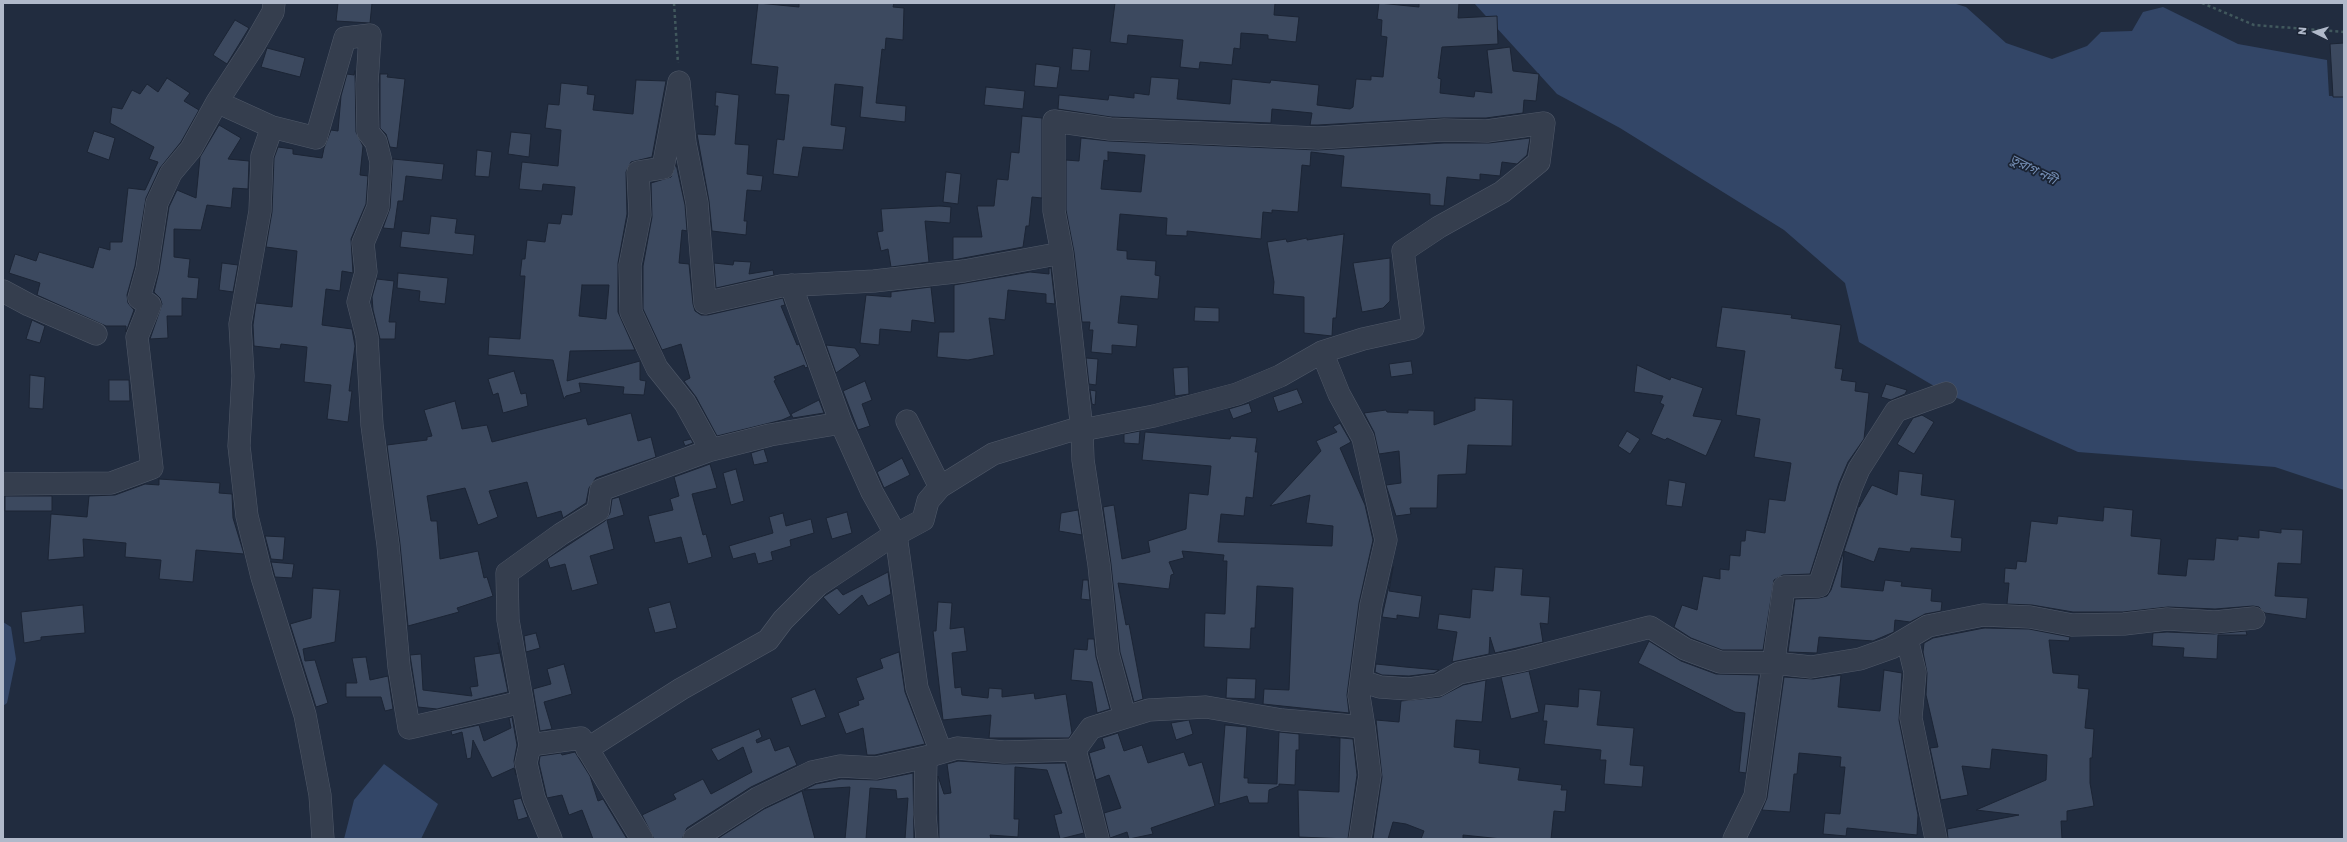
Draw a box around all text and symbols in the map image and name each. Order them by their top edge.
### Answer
north arrow [2295,12,2335,52]
text: N [2296,26,2309,35]
water label: তুরাগ নদী [2007,152,2059,188]

